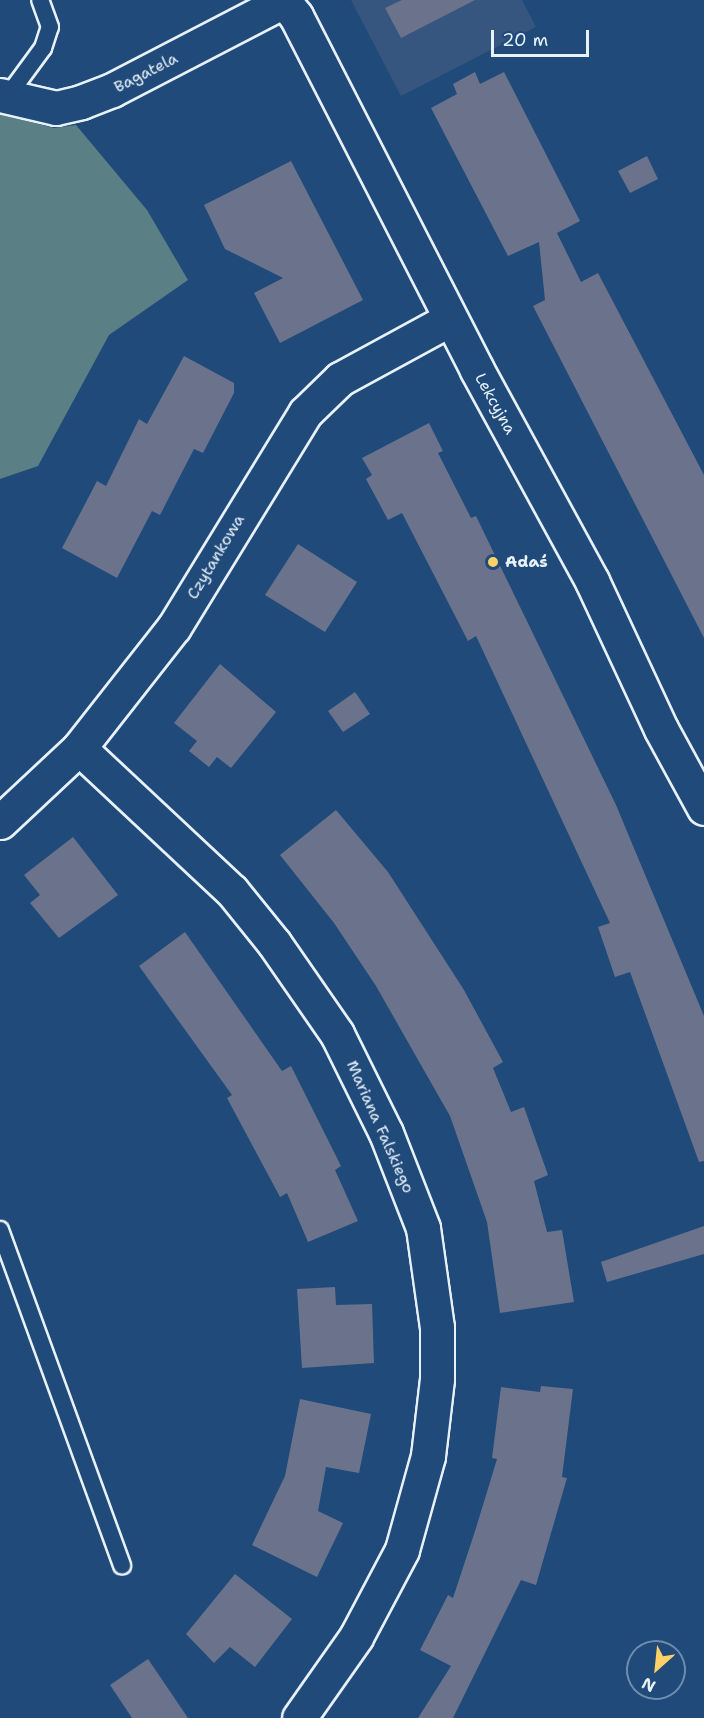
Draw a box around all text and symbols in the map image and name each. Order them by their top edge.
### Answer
scale bar [494,18,592,56]
text: 20 m [502,28,548,52]
street label: Bagatela [111,49,181,97]
street label: Lekcyjna [470,370,520,438]
street label: Czytankowa [183,511,249,603]
place label: Adaś [505,552,548,572]
marker: Adaś [486,555,500,569]
street label: Mariana Falskiego [342,1058,418,1196]
north arrow [626,1640,686,1700]
text: N [638,1672,659,1697]

